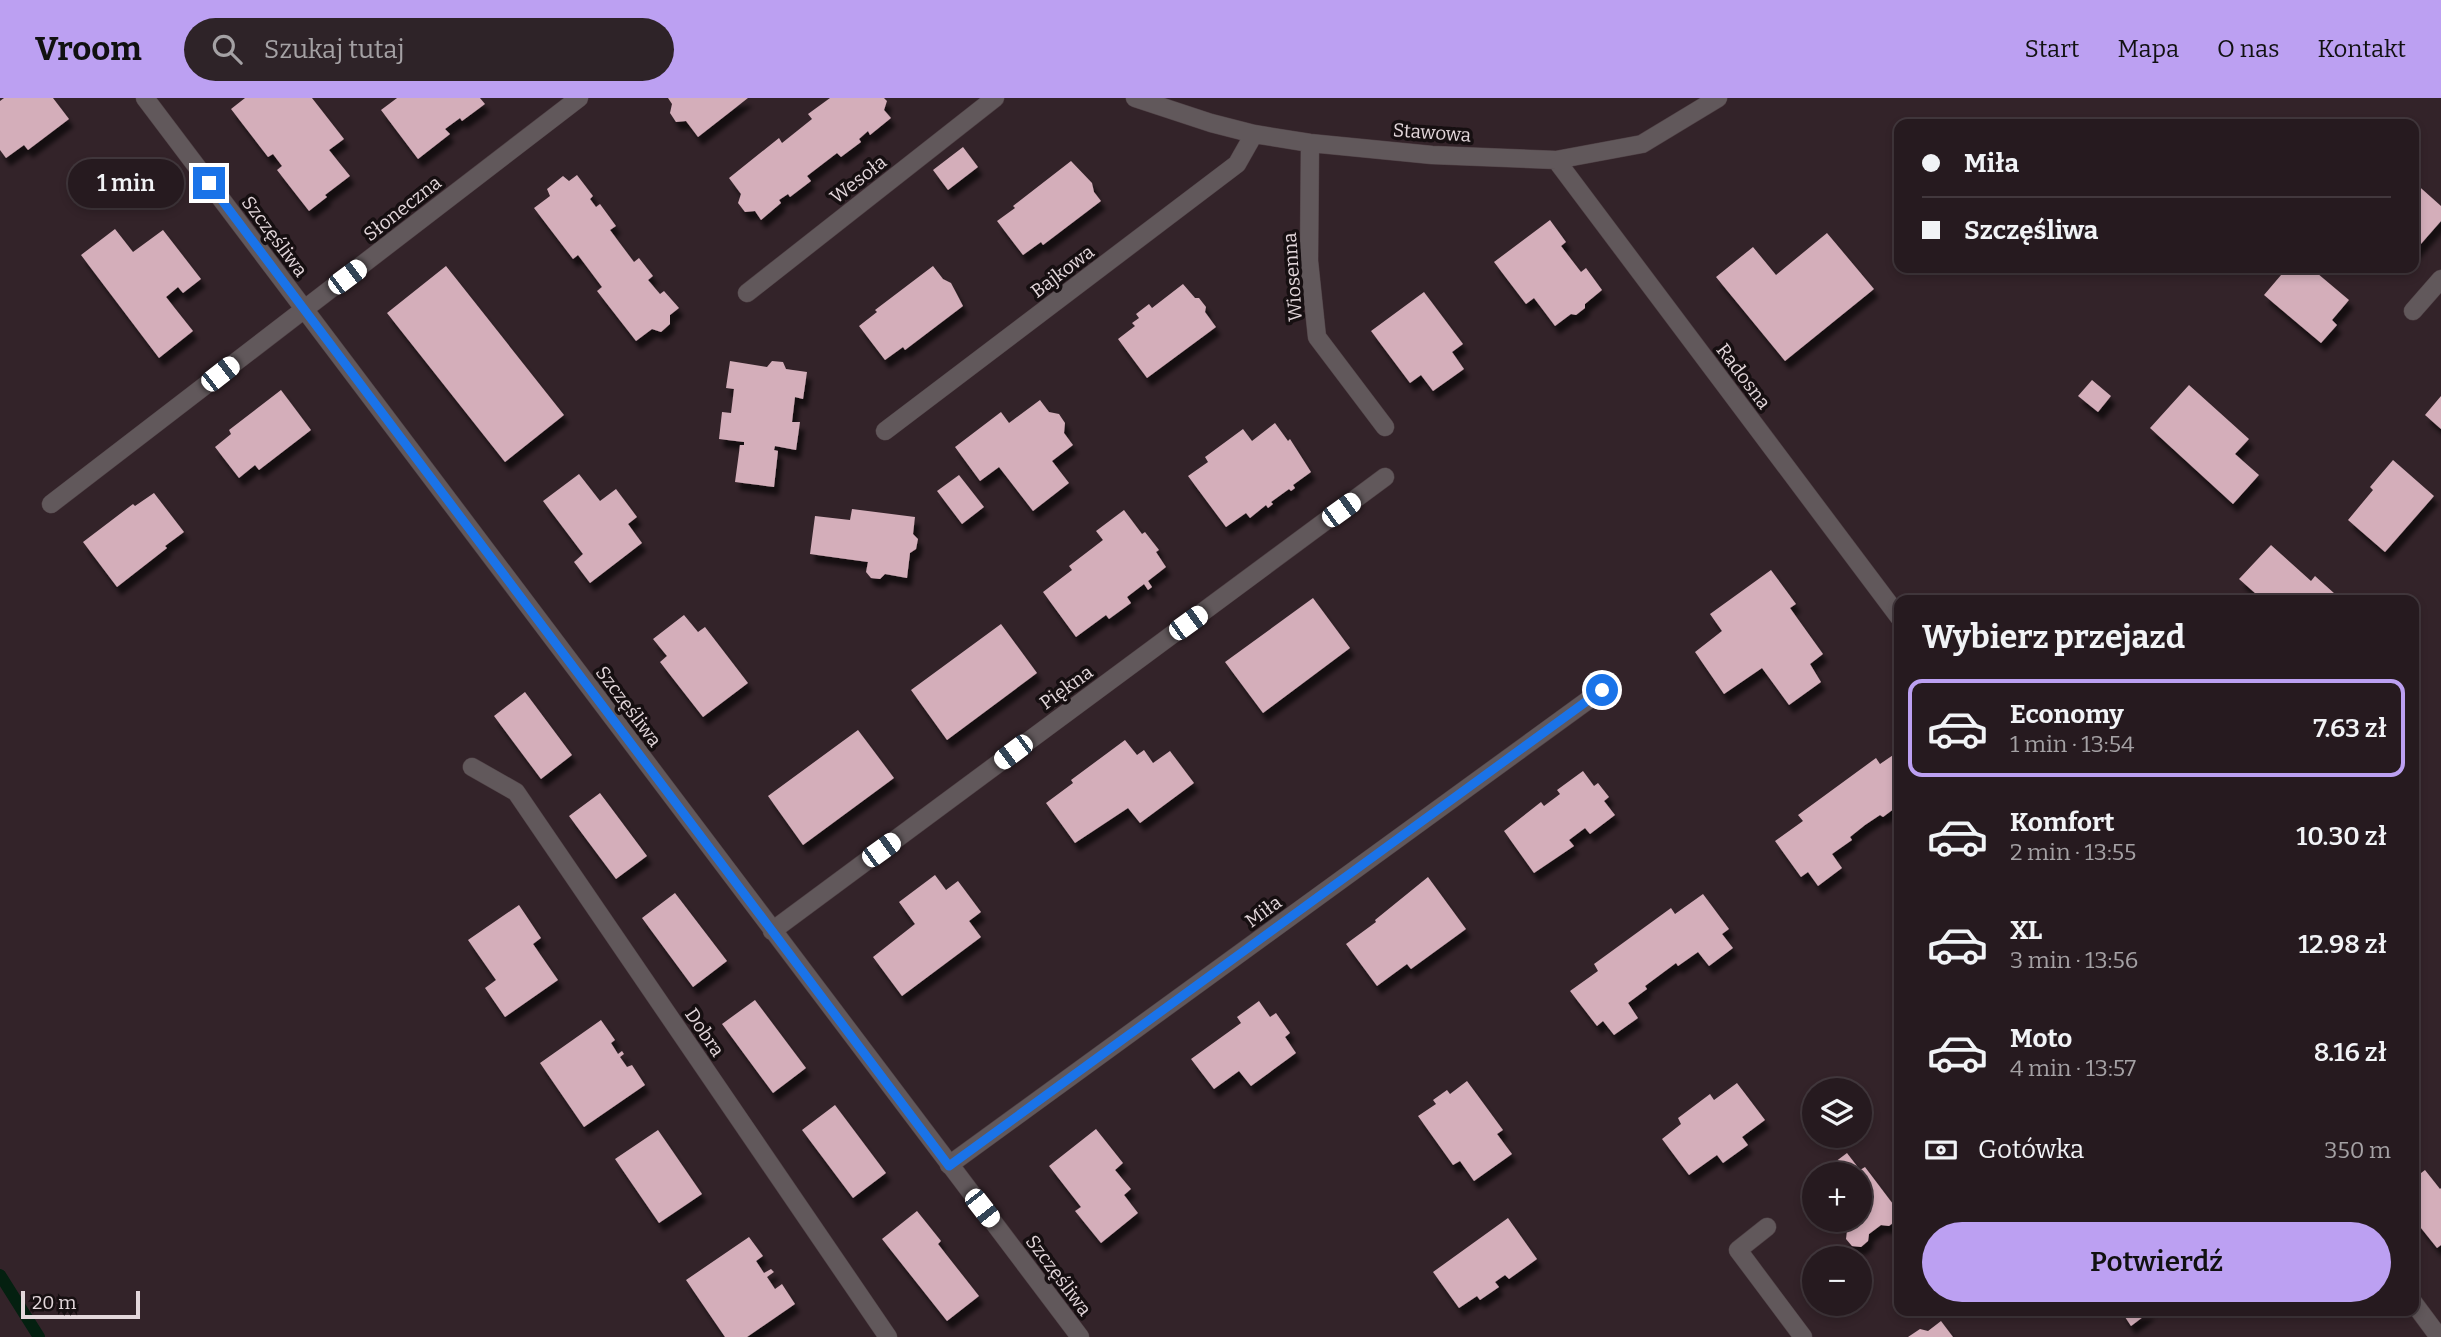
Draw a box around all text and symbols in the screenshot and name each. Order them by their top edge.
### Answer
search box [184,18,674,81]
text: Vroom [35,29,142,69]
icon: search [208,30,246,68]
text: Szukaj tutaj [264,34,404,65]
text: Start [2025,35,2080,63]
text: Mapa [2118,35,2179,63]
text: O nas [2217,35,2280,63]
text: Kontakt [2318,35,2406,63]
street label: Stawowa [1392,118,1472,147]
text: Miła [1964,148,2019,179]
street label: Wesoła [826,150,892,209]
callout: 1 min [69,158,184,208]
route end [193,167,225,199]
text: 1 min [97,169,155,197]
street label: Słoneczna [359,171,446,246]
street label: Szczęśliwa [237,191,313,282]
text: Szczęśliwa [1964,215,2098,246]
street label: Wiosenna [1278,231,1307,322]
street label: Bajkowa [1026,240,1099,303]
car [324,256,371,298]
street label: Radosna [1711,339,1776,414]
car [197,353,244,395]
car [1318,489,1365,531]
car [1165,602,1212,644]
text: Wybierz przejazd [1922,618,2185,656]
street label: Piękna [1035,660,1098,714]
street label: Szczęśliwa [591,661,667,752]
route start [1586,674,1618,706]
icon: car [1926,697,1989,760]
text: Economy [2010,699,2124,730]
text: 7.63 zł [2313,713,2387,744]
text: 1 min · 13:54 [2010,730,2134,758]
car [990,731,1037,773]
icon: car [1926,805,1989,868]
text: Komfort [2010,807,2115,838]
text: 10.30 zł [2296,821,2387,852]
car [858,829,905,871]
text: 2 min · 13:55 [2010,838,2136,866]
street label: Miła [1241,890,1286,932]
icon: car [1926,913,1989,976]
text: XL [2010,915,2042,946]
text: 12.98 zł [2298,929,2387,960]
text: 3 min · 13:56 [2010,946,2138,974]
street label: Dobra [680,1004,729,1061]
icon: car [1926,1021,1989,1084]
text: Moto [2010,1023,2072,1054]
text: 8.16 zł [2314,1037,2387,1068]
text: 4 min · 13:57 [2010,1054,2136,1082]
map controls [1802,1078,1872,1316]
button: layers [1802,1078,1872,1148]
icon: cash [1922,1131,1960,1169]
text: Gotówka [1978,1134,2084,1165]
text: 350 m [2324,1136,2391,1164]
button: + [1802,1162,1872,1232]
car [961,1185,1004,1231]
button: Potwierdź [1922,1222,2391,1302]
street label: Szczęśliwa [1021,1230,1097,1321]
button: − [1802,1246,1872,1316]
scale bar [21,1288,140,1320]
text: 20 m [32,1291,76,1314]

